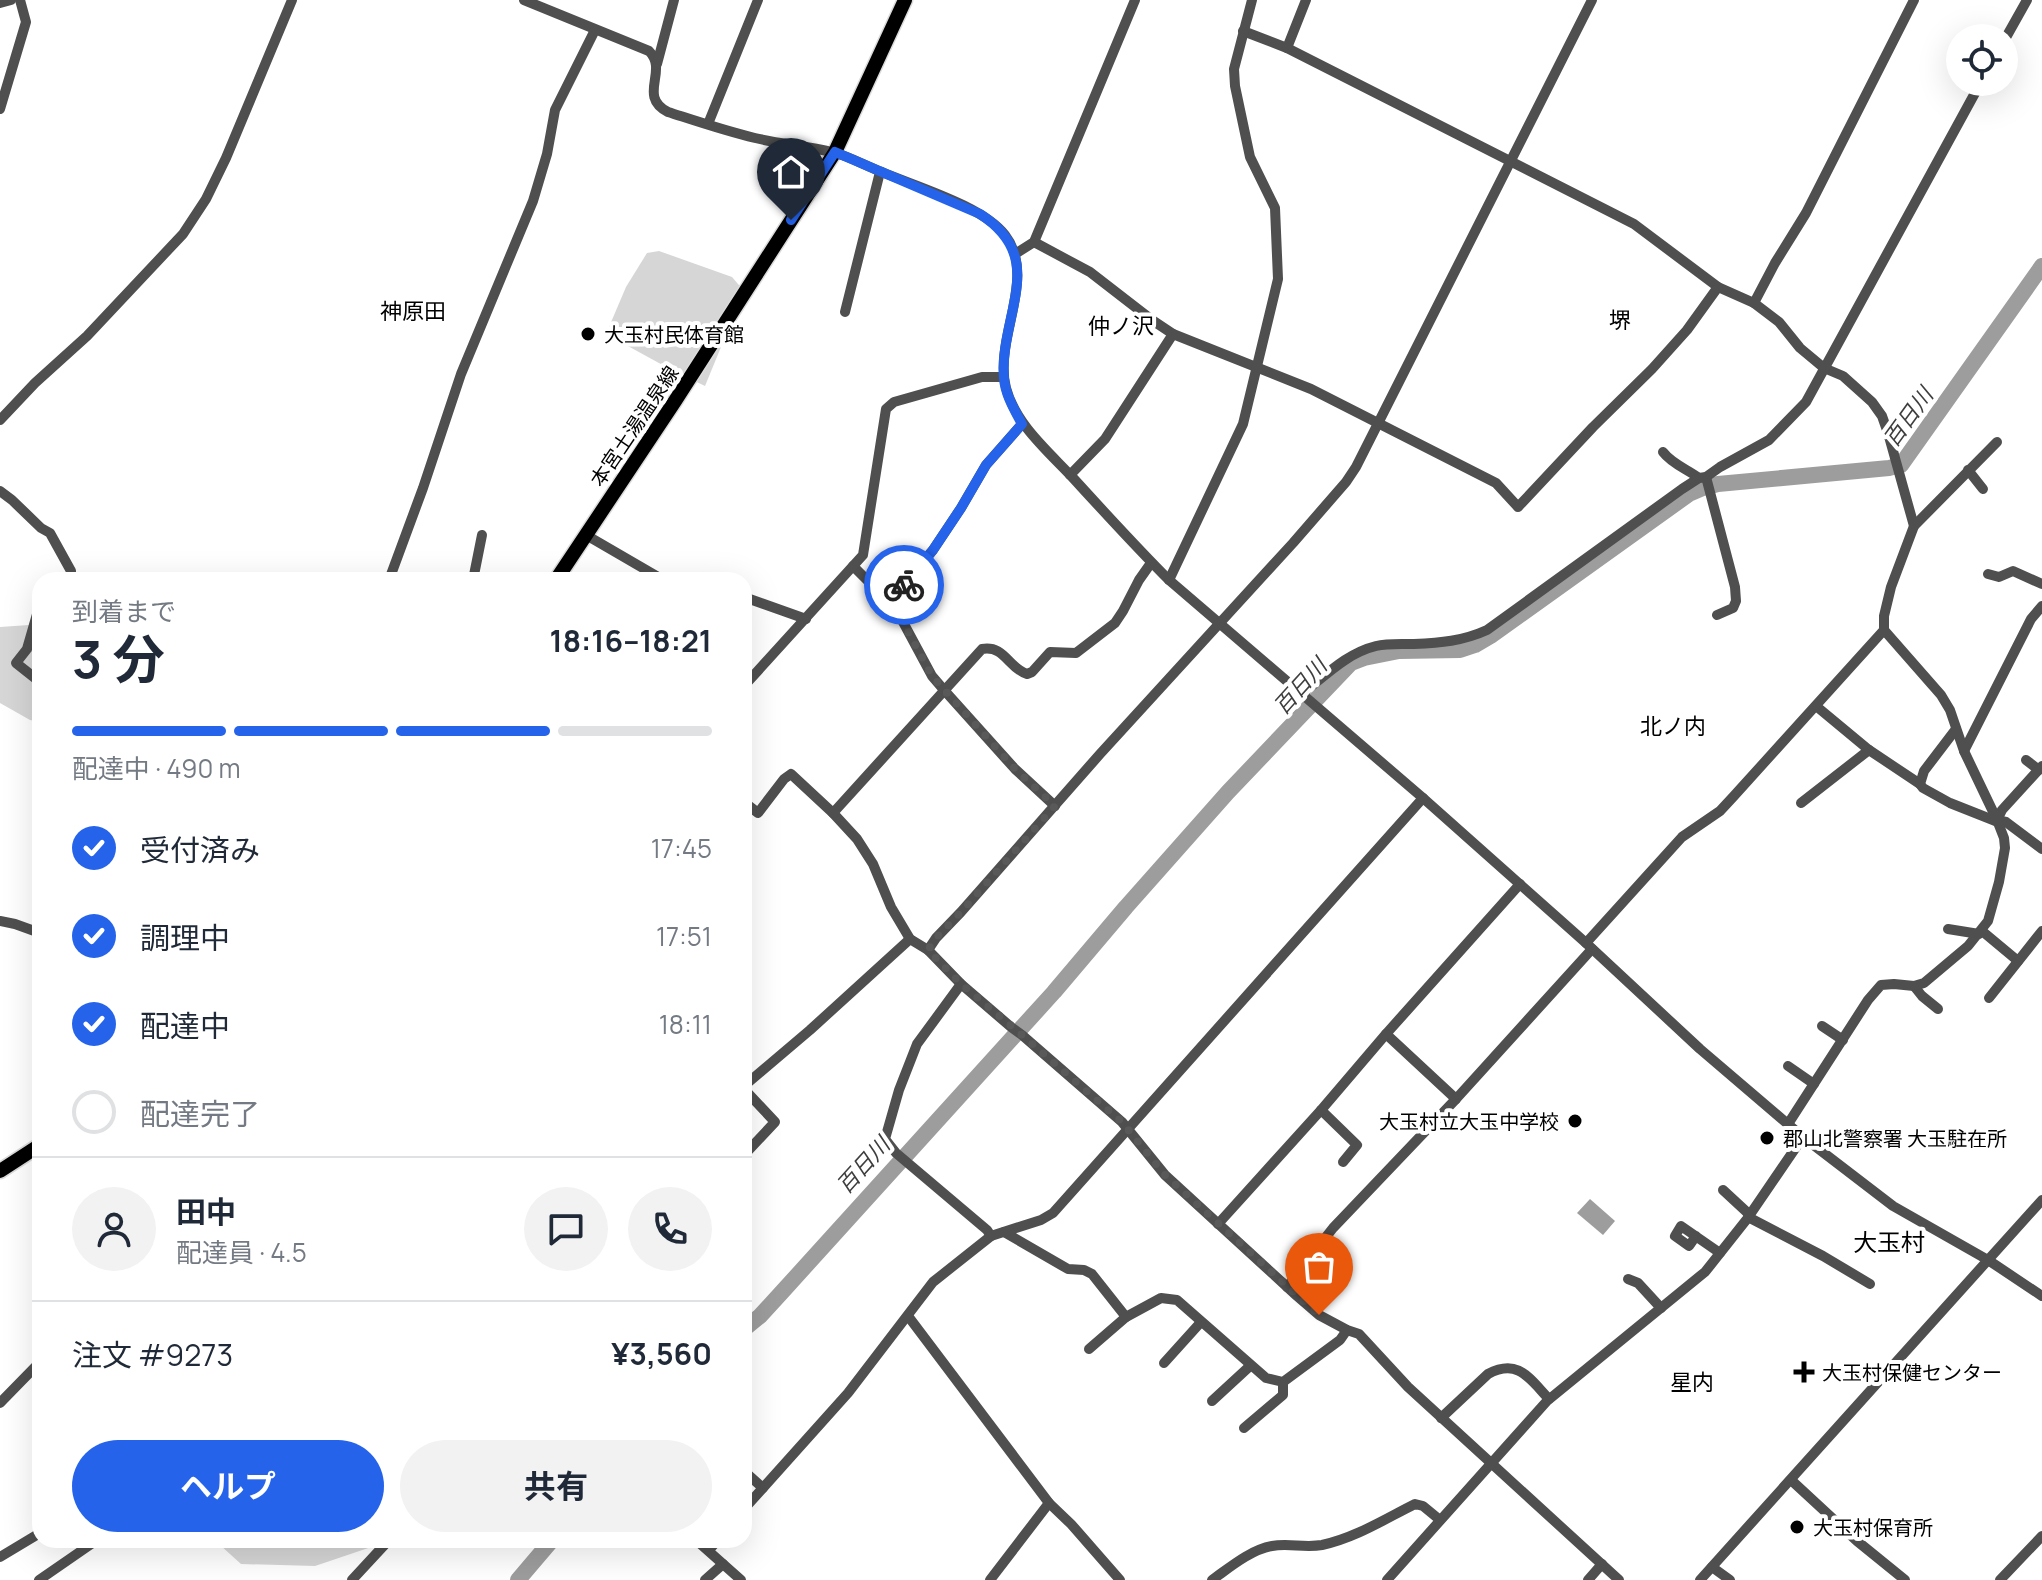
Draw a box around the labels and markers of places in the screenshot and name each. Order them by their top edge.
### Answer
pin [757,138,825,220]
place label: 大玉村民体育館 [604,321,744,348]
marker: 大玉村民体育館 [579,325,597,343]
place label: 大玉村立大玉中学校 [1379,1108,1559,1135]
marker: 大玉村立大玉中学校 [1566,1112,1584,1130]
place label: 郡山北警察署 大玉駐在所 [1783,1125,2007,1152]
marker: 郡山北警察署 大玉駐在所 [1758,1129,1776,1147]
pin [1285,1233,1353,1315]
place label: 大玉村保健センター [1822,1359,2002,1386]
marker: 大玉村保健センター [1793,1361,1815,1383]
place label: 大玉村保育所 [1813,1514,1933,1541]
marker: 大玉村保育所 [1788,1518,1806,1536]

